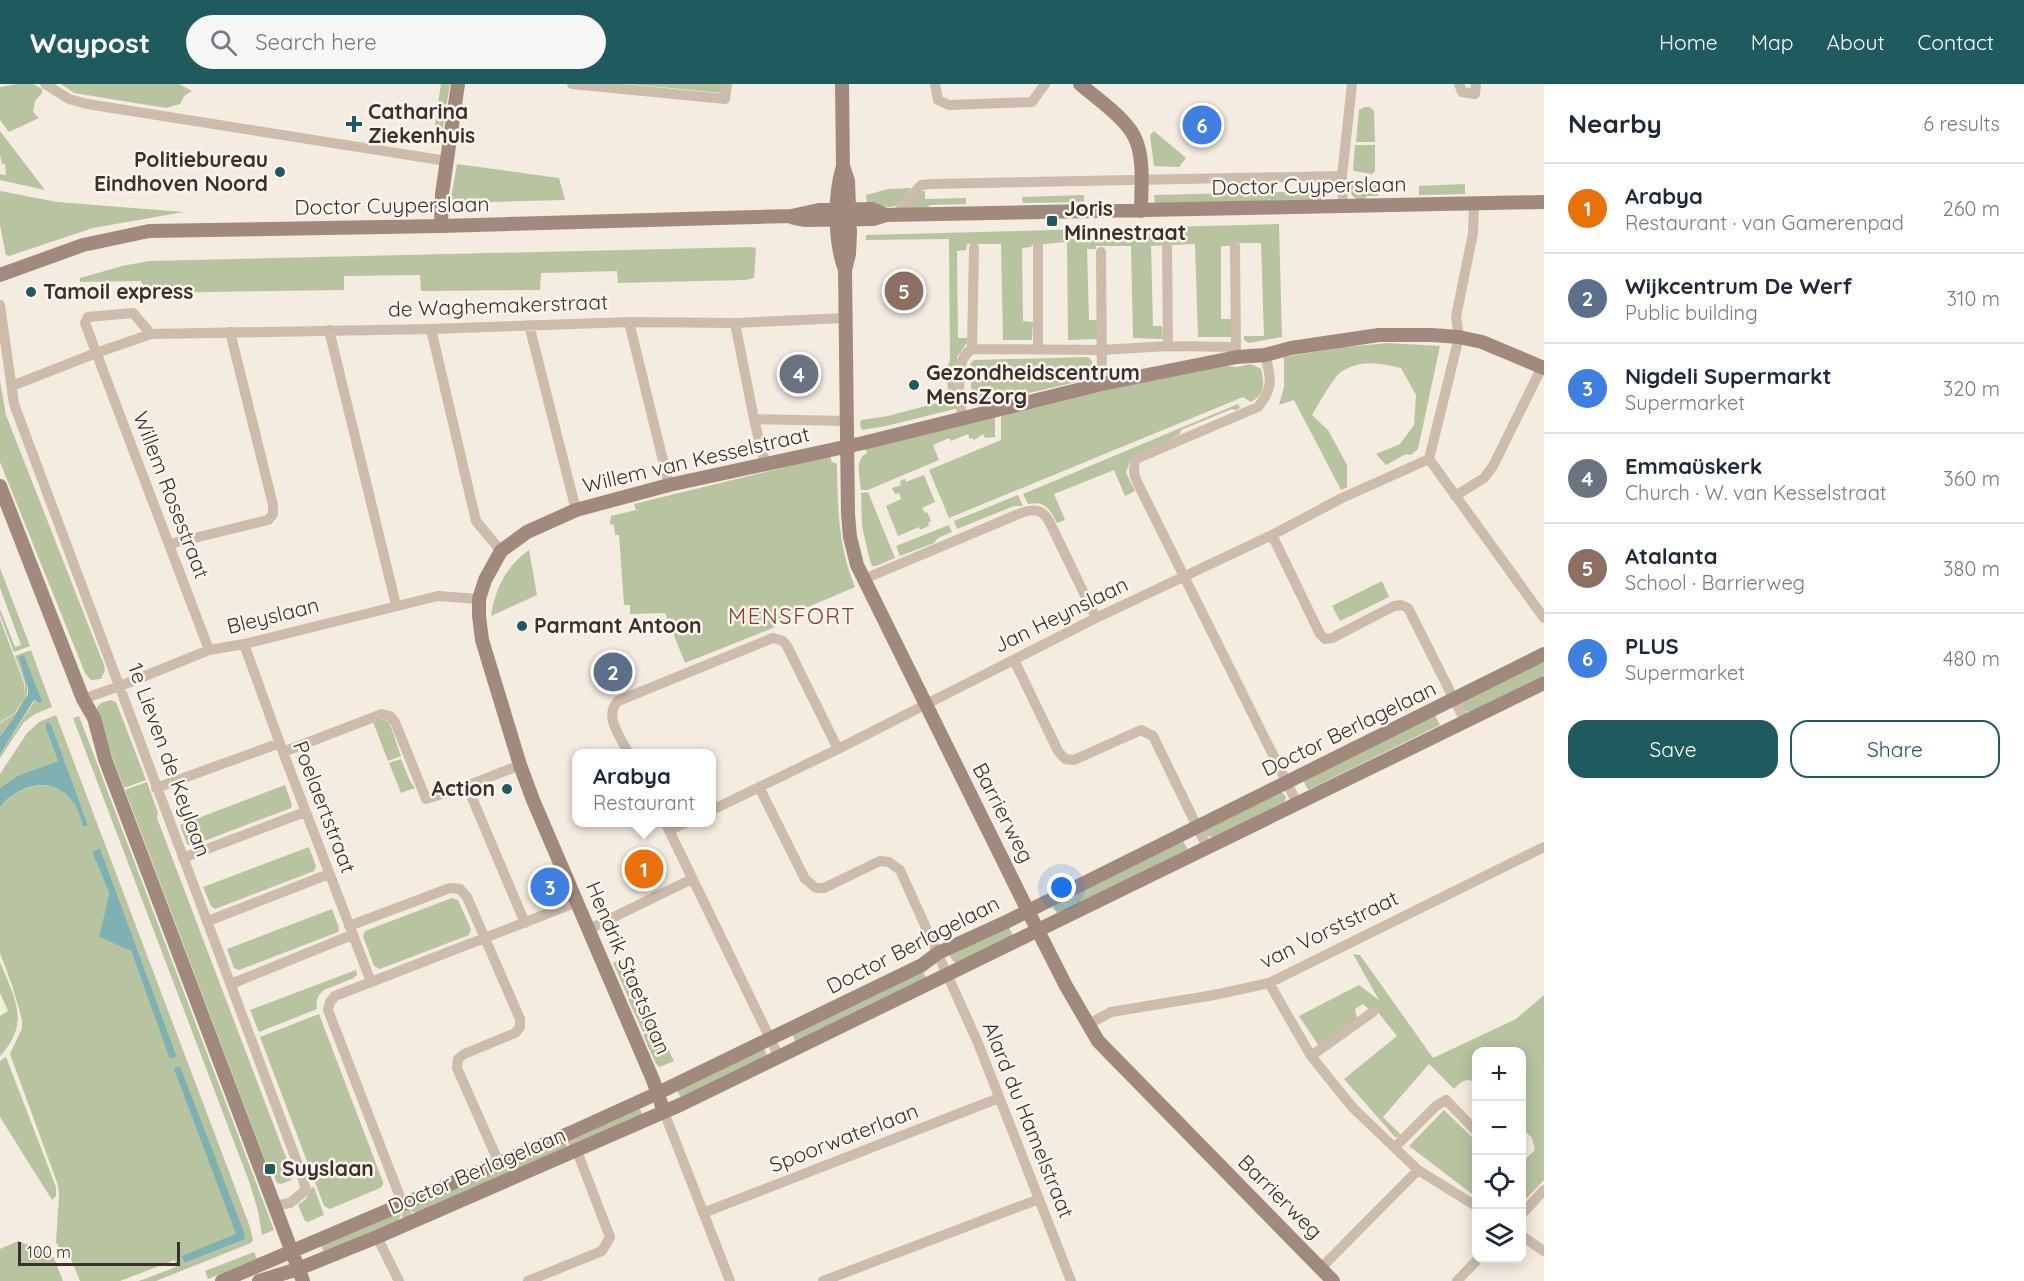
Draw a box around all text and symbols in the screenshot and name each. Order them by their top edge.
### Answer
search box [186,15,606,69]
text: Waypost [30,25,150,60]
icon: search [207,26,240,59]
text: Search here [255,28,377,56]
text: Home [1659,29,1718,55]
text: Map [1751,29,1794,55]
text: About [1827,29,1885,55]
text: Contact [1918,29,1994,55]
place label: Catharina Ziekenhuis [368,98,475,148]
pin: 6 [1182,102,1222,147]
text: Nearby [1568,107,1662,140]
text: 6 results [1923,111,2000,136]
marker: Catharina Ziekenhuis [345,115,363,133]
place label: Politiebureau Eindhoven Noord [94,146,268,196]
marker: Politiebureau Eindhoven Noord [273,165,287,179]
street label: Doctor Cuyperslaan [1211,170,1407,200]
text: Arabya [1625,182,1703,210]
street label: Doctor Cuyperslaan [294,190,490,220]
place label: Joris Minnestraat [1064,195,1186,245]
text: 1 [1584,196,1591,221]
text: 260 m [1943,196,2000,221]
text: Restaurant · van Gamerenpad [1625,210,1904,235]
marker: Joris Minnestraat [1045,214,1059,228]
pin: 5 [884,268,924,314]
text: Wijkcentrum De Werf [1625,272,1852,300]
place label: Tamoil express [43,278,193,304]
marker: Tamoil express [24,285,38,299]
text: 2 [1582,286,1593,311]
text: 310 m [1947,286,2000,311]
street label: de Waghemakerstraat [387,288,608,322]
text: Public building [1625,300,1758,325]
pin: 4 [780,352,818,396]
place label: Gezondheidscentrum MensZorg [926,359,1140,409]
text: Nigdeli Supermarkt [1625,362,1832,390]
text: 3 [1582,376,1593,401]
text: 320 m [1943,376,2000,401]
marker: Gezondheidscentrum MensZorg [907,378,921,392]
text: Supermarket [1625,390,1745,415]
street label: Willem Rosestraat [128,407,216,582]
street label: Willem van Kesselstraat [580,420,812,498]
text: Emmaüskerk [1625,452,1762,480]
text: 4 [1582,466,1593,491]
text: 360 m [1943,466,2000,491]
text: Church · W. van Kesselstraat [1625,480,1887,505]
text: Atalanta [1625,542,1717,570]
text: 5 [1582,556,1593,581]
text: 380 m [1943,556,2000,581]
street label: Jan Heynslaan [989,570,1132,658]
text: School · Barrierweg [1625,570,1805,595]
street label: Bleyslaan [224,591,322,639]
district label: MENSFORT [728,602,856,630]
place label: Parmant Antoon [534,612,702,638]
marker: Parmant Antoon [515,619,529,633]
text: PLUS [1625,632,1679,660]
text: 6 [1582,646,1593,671]
text: 480 m [1943,646,2000,671]
pin: 2 [594,650,632,694]
street label: 1e Lieven de Keylaan [123,659,217,860]
text: Supermarket [1625,660,1745,685]
street label: Doctor Berlagelaan [1257,675,1440,782]
button: Save [1568,720,1778,778]
button: Share [1790,720,2000,778]
street label: Poelaertstraat [288,737,362,876]
popup [572,749,716,827]
street label: Barrierweg [968,758,1040,867]
text: Arabya [593,762,671,790]
place label: Action [431,775,495,801]
marker: Action [500,782,514,796]
text: Restaurant [593,790,695,815]
pin: 1 [624,846,664,892]
pin: 3 [530,864,570,910]
your location [1047,873,1076,902]
street label: Hendrik Staetslaan [581,877,677,1058]
street label: van Vorststraat [1255,884,1402,974]
street label: Doctor Berlagelaan [822,889,1003,999]
street label: Alard du Hamelstraat [978,1018,1080,1222]
map controls [1472,1047,1526,1263]
button: + [1472,1047,1526,1101]
street label: Spoorwaterlaan [766,1097,922,1177]
button: − [1472,1101,1526,1155]
street label: Doctor Berlagelaan [384,1121,569,1219]
street label: Barrierweg [1233,1149,1328,1244]
place label: Suyslaan [282,1155,374,1181]
button: locate [1472,1155,1526,1209]
marker: Suyslaan [263,1162,277,1176]
button: layers [1472,1209,1526,1263]
scale bar [18,1239,180,1266]
text: 100 m [27,1242,71,1262]

